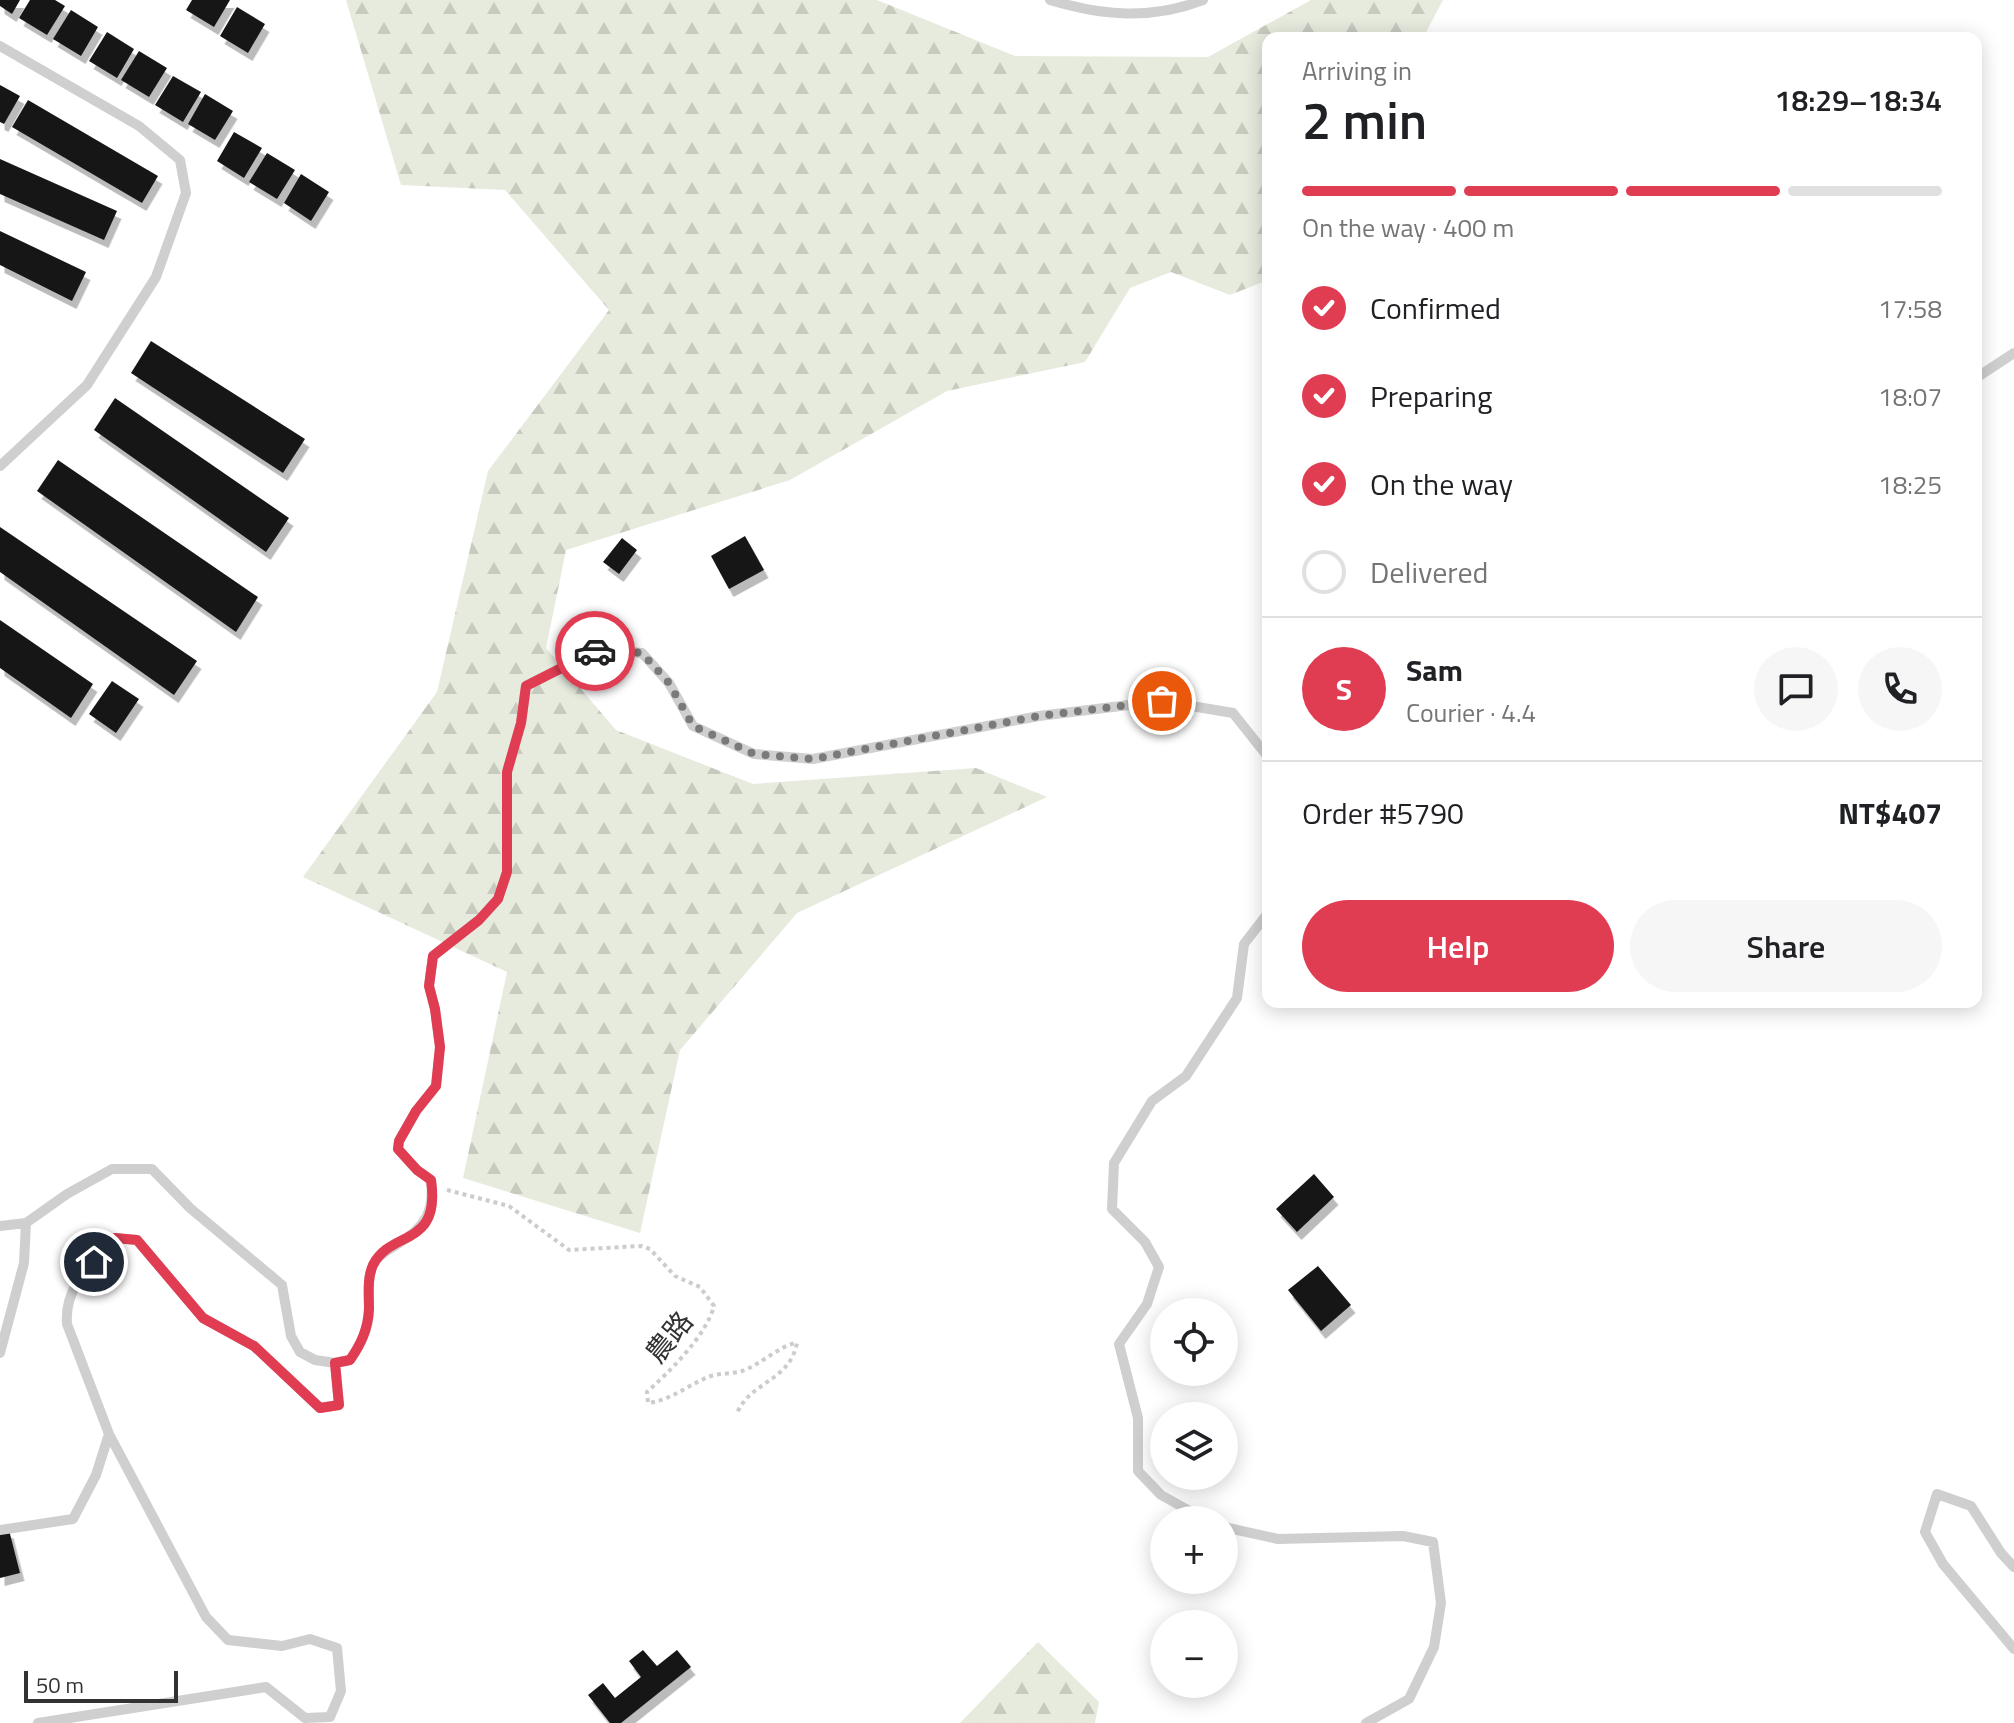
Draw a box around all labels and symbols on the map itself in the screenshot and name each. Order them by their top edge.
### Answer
courier [555,611,635,691]
pin [1128,667,1196,735]
pin [60,1228,128,1296]
street label: 農路 [634,1301,703,1372]
scale bar [24,1667,178,1703]

